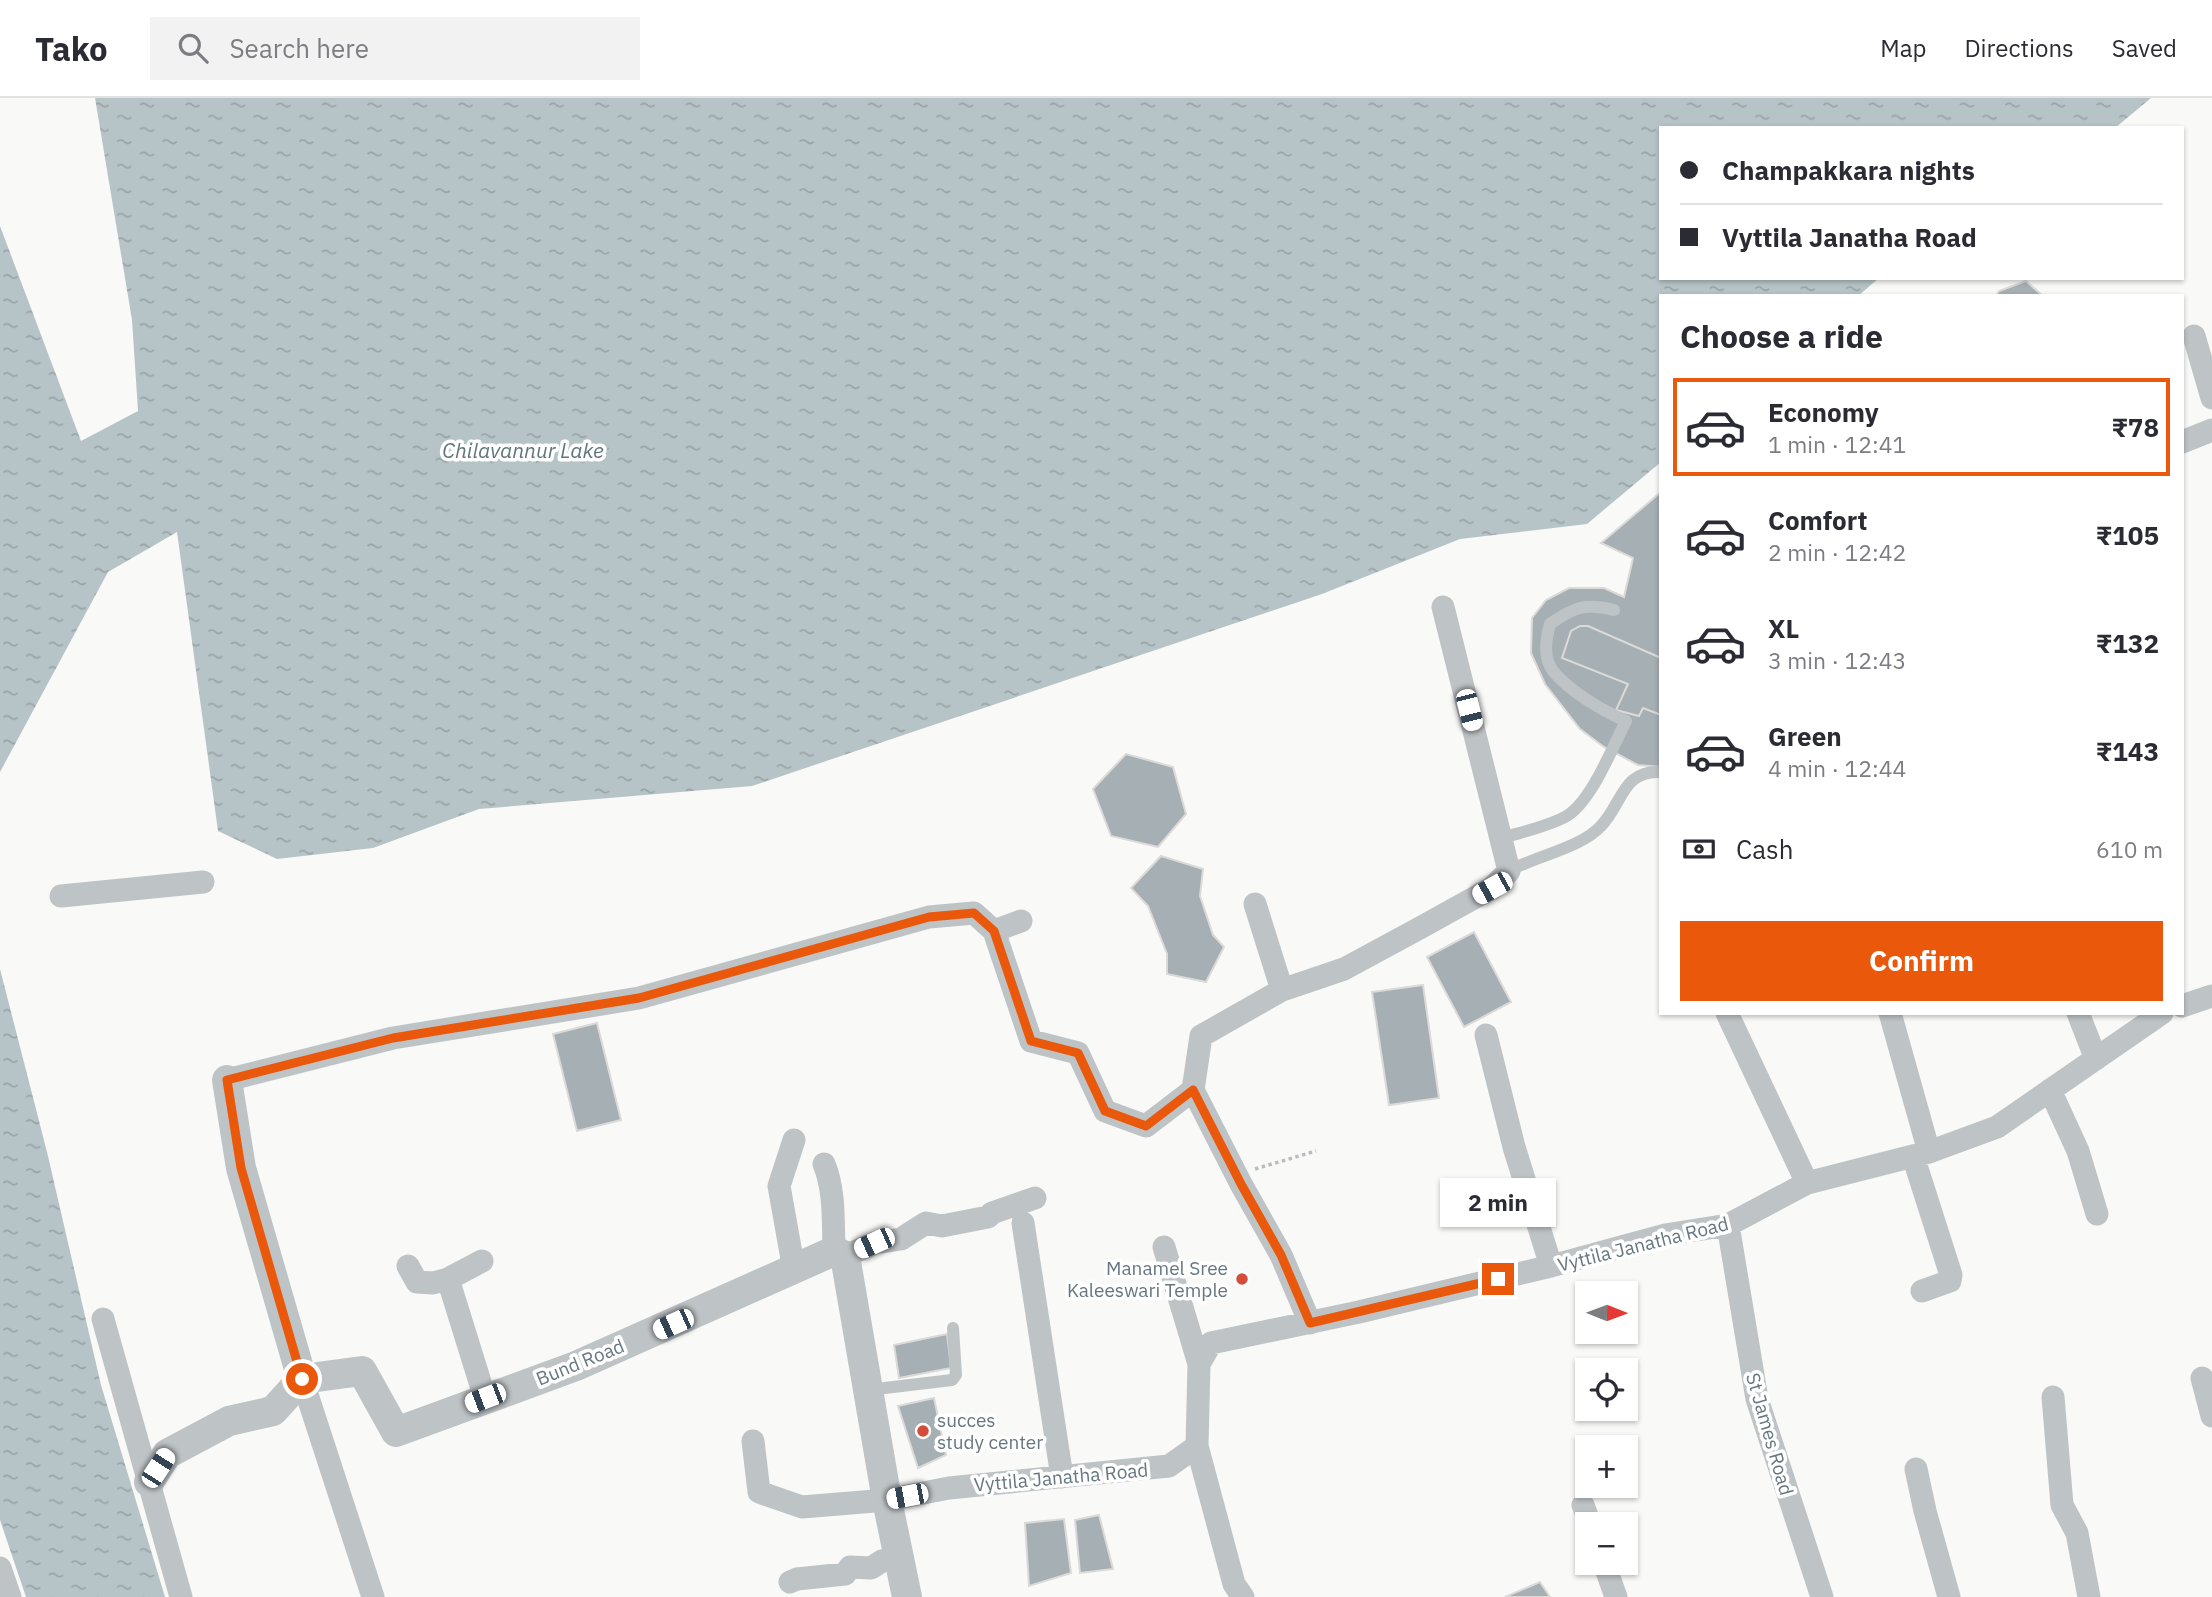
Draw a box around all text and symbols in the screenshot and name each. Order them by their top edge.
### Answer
search box [150,17,640,80]
text: Tako [35,27,108,70]
icon: search [174,29,212,67]
text: Search here [230,31,369,65]
text: Map [1880,32,1926,64]
text: Directions [1964,32,2074,64]
text: Saved [2112,32,2177,64]
text: Champakkara nights [1722,153,1975,187]
text: Vyttila Janatha Road [1722,220,1977,254]
text: Choose a ride [1680,315,1883,357]
text: Economy [1768,395,1879,429]
icon: car [1684,396,1747,459]
text: ₹78 [2111,410,2159,444]
text: 1 min · 12:41 [1768,429,1906,459]
water label: Chilavannur Lake [442,436,604,464]
text: Comfort [1768,503,1867,537]
icon: car [1684,504,1747,567]
text: ₹105 [2096,518,2159,552]
text: 2 min · 12:42 [1768,537,1906,567]
text: XL [1768,611,1799,645]
icon: car [1684,612,1747,675]
text: ₹132 [2096,626,2159,660]
text: 3 min · 12:43 [1768,645,1906,675]
car [1454,687,1485,733]
text: Green [1768,719,1842,753]
icon: car [1684,720,1747,783]
text: ₹143 [2096,734,2159,768]
text: 4 min · 12:44 [1768,753,1906,783]
icon: cash [1680,830,1718,868]
text: Cash [1736,832,1793,866]
text: 610 m [2096,834,2163,864]
car [1469,869,1516,907]
button: Confirm [1680,921,2163,1001]
callout: 2 min [1440,1178,1556,1226]
text: 2 min [1468,1187,1528,1217]
street label: Vyttila Janatha Road [1555,1211,1731,1277]
car [851,1225,898,1261]
place label: Manamel Sree Kaleeswari Temple [1067,1256,1228,1302]
route end [1482,1263,1514,1295]
marker: Manamel Sree Kaleeswari Temple [1234,1271,1250,1287]
north arrow [1575,1281,1638,1344]
map controls [1575,1281,1638,1575]
car [650,1306,697,1342]
street label: Bund Road [532,1333,628,1391]
button: locate [1575,1358,1638,1421]
route start [286,1363,318,1395]
street label: St James Road [1741,1370,1799,1498]
car [462,1381,509,1415]
place label: succes study center [937,1408,1043,1454]
marker: succes study center [915,1423,931,1439]
button: + [1575,1435,1638,1498]
car [138,1445,179,1491]
street label: Vyttila Janatha Road [973,1457,1149,1497]
car [885,1482,930,1510]
button: − [1575,1512,1638,1575]

